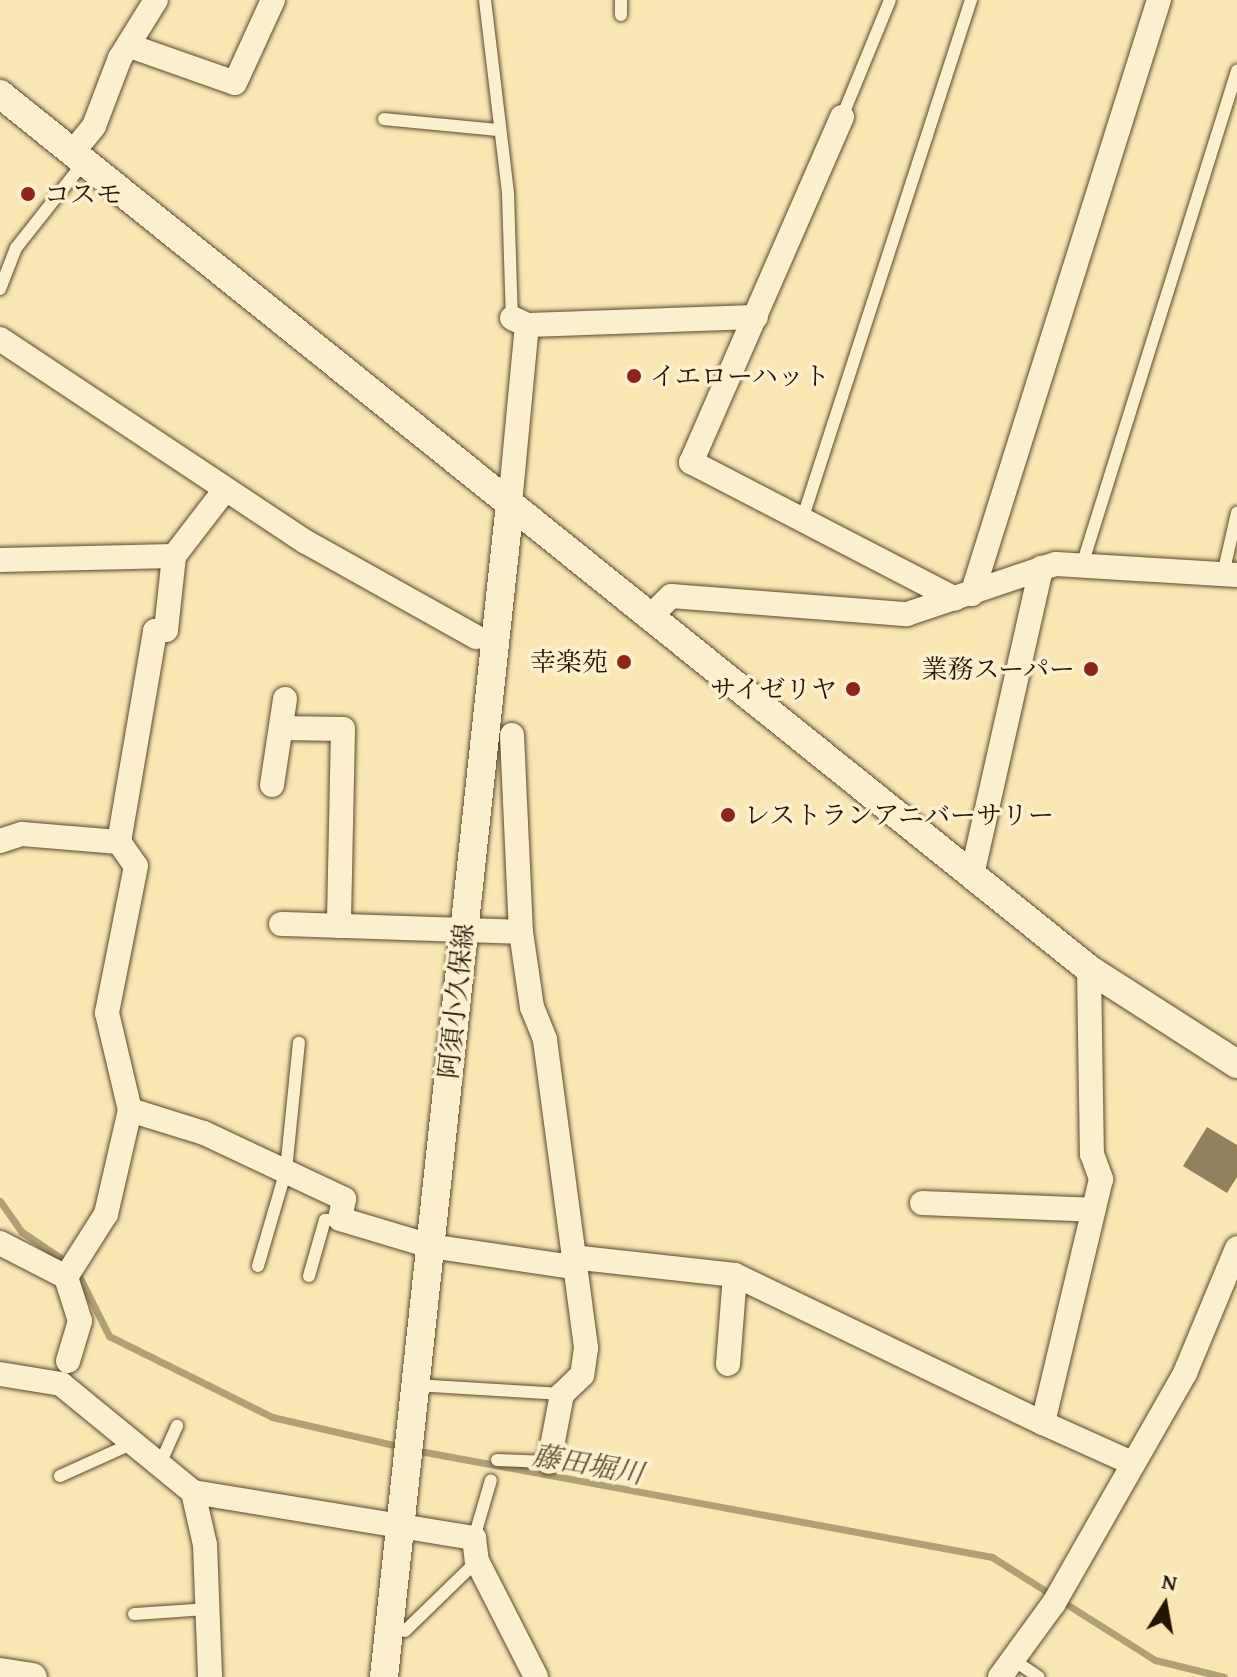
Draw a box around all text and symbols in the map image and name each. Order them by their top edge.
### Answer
place label: コスモ [44,178,122,210]
marker: コスモ [19,185,37,203]
place label: イエローハット [650,360,832,392]
marker: イエローハット [625,367,643,385]
place label: 幸楽苑 [530,646,608,678]
marker: 幸楽苑 [615,653,633,671]
place label: 業務スーパー [920,653,1075,685]
marker: 業務スーパー [1082,660,1100,678]
place label: サイゼリヤ [707,673,837,705]
marker: サイゼリヤ [844,680,862,698]
place label: レストランアニバーサリー [744,799,1056,831]
marker: レストランアニバーサリー [719,806,737,824]
street label: 阿須小久保線 [432,922,480,1080]
water label: 藤田堀川 [530,1438,646,1490]
text: N [1159,1564,1180,1599]
north arrow [1125,1565,1205,1645]

